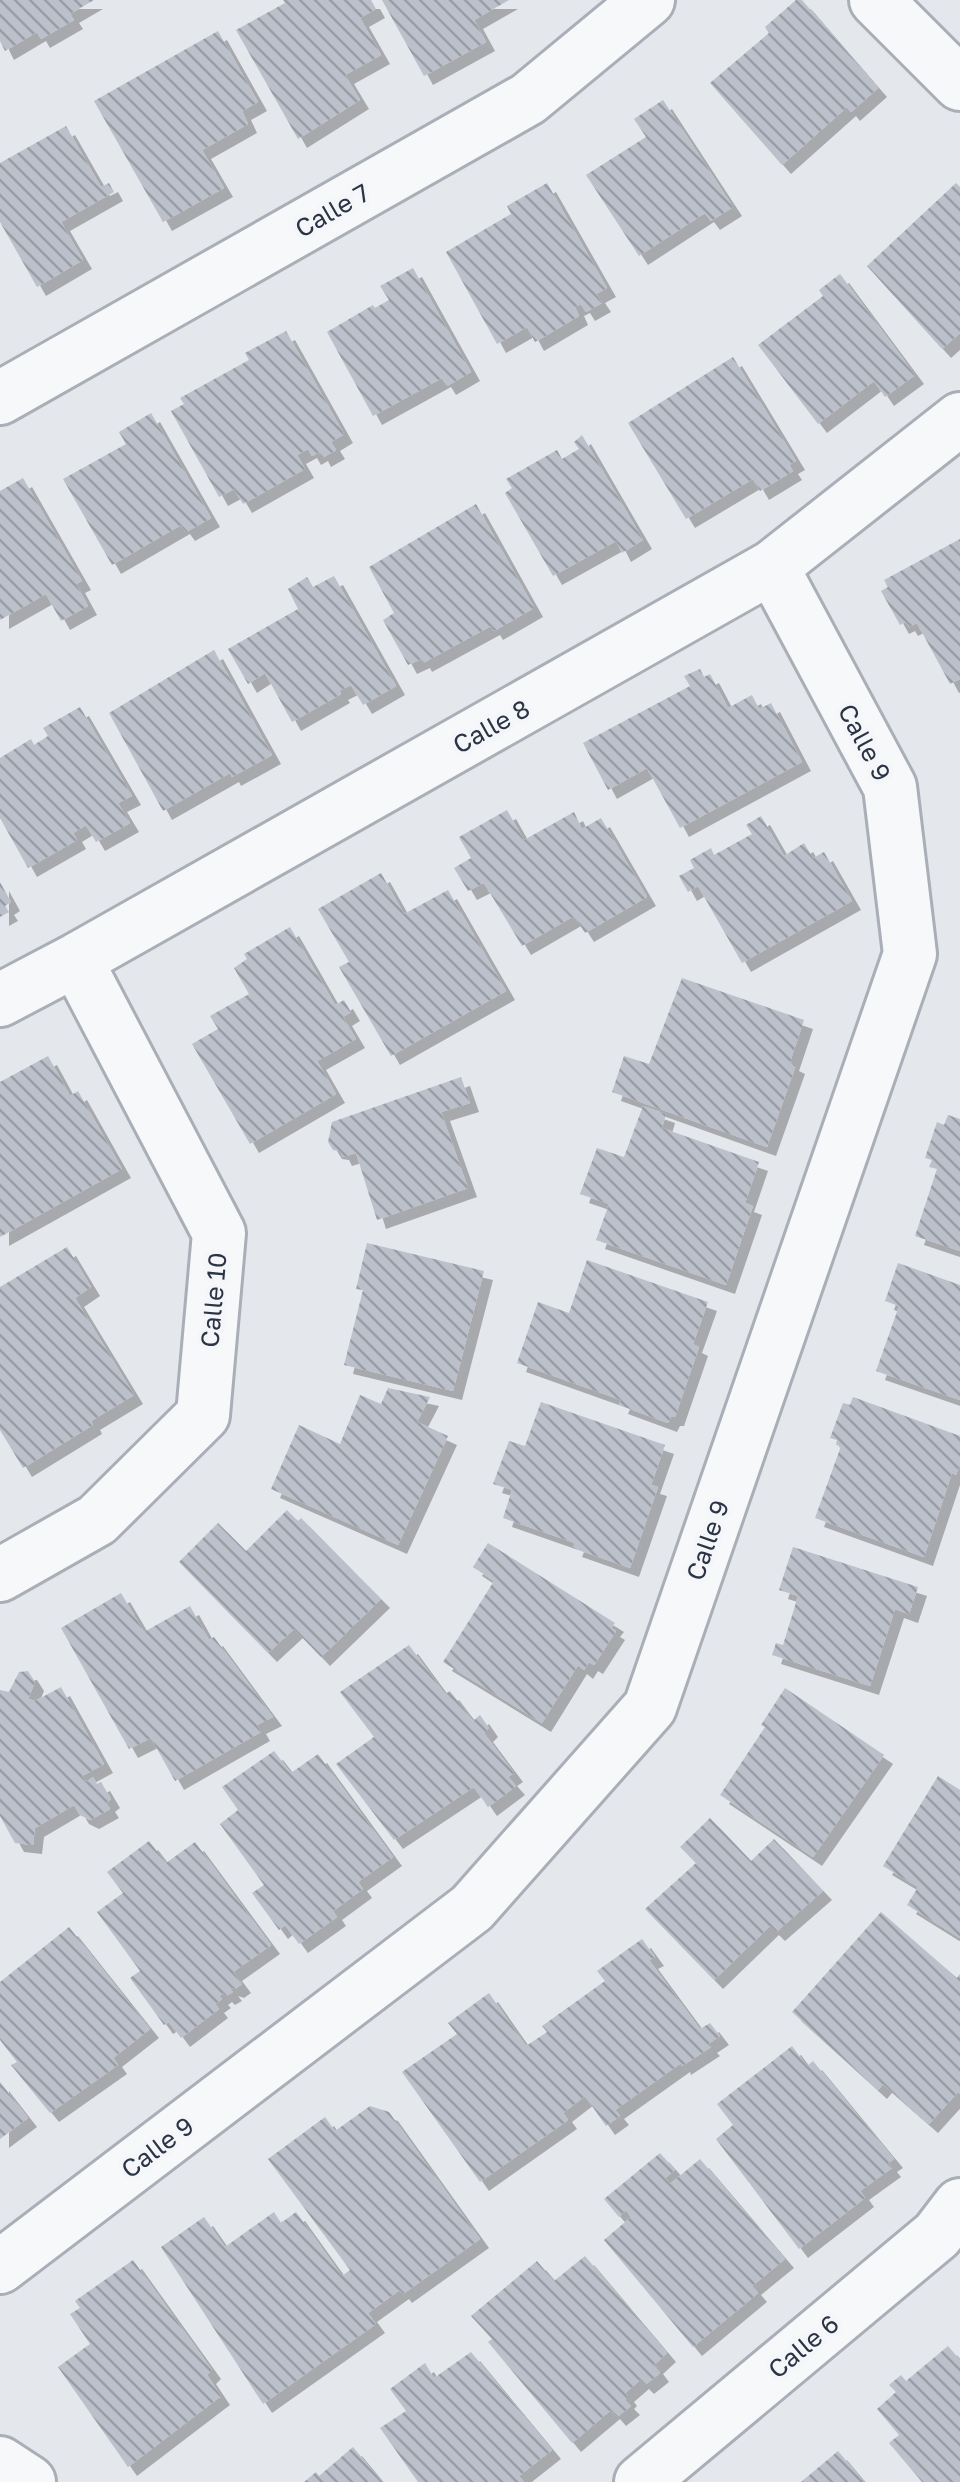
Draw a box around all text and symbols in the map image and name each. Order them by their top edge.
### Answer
street label: Calle 7 [289,176,375,244]
street label: Calle 8 [447,692,535,760]
street label: Calle 9 [832,698,898,786]
street label: Calle 10 [193,1251,233,1349]
street label: Calle 9 [679,1496,735,1584]
street label: Calle 9 [115,2110,199,2184]
street label: Calle 6 [761,2308,845,2384]

